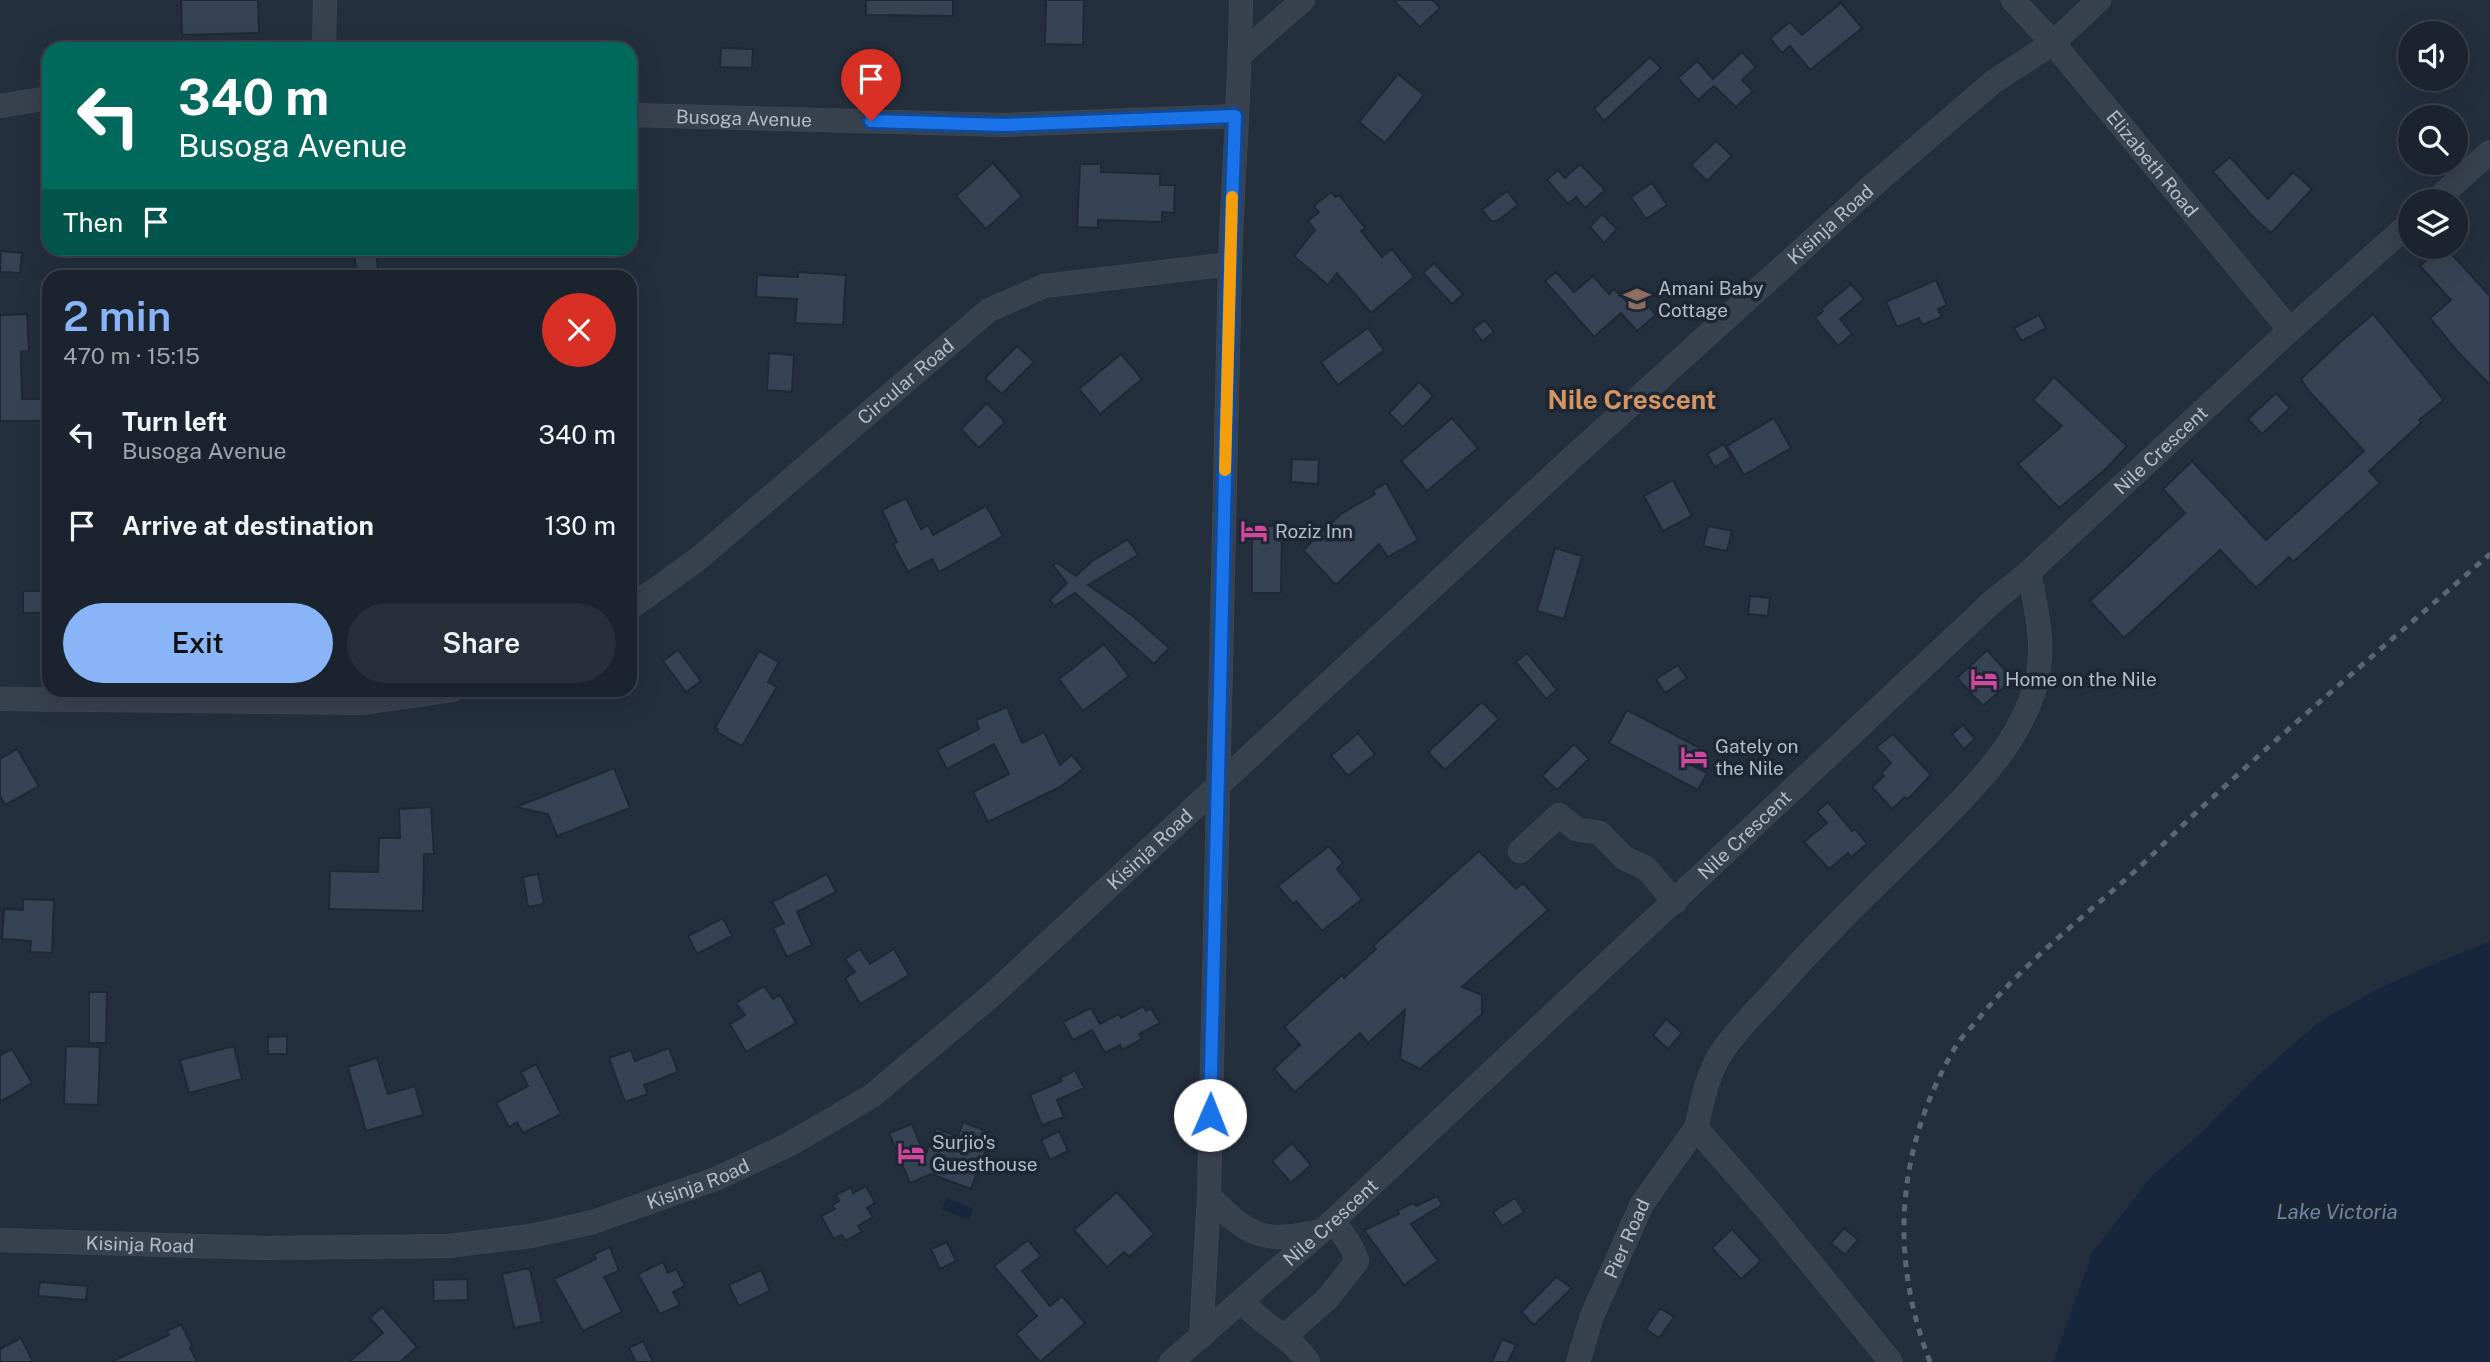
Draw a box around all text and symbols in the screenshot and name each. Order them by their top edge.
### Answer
map controls [2398,21,2468,259]
button: sound [2398,21,2468,91]
pin [841,49,901,121]
icon: arrive [852,60,890,98]
text: 340 m [178,68,329,126]
icon: left [63,70,154,161]
street label: Busoga Avenue [676,105,812,131]
button: search [2398,105,2468,175]
street label: Elizabeth Road [2102,106,2203,221]
text: Busoga Avenue [178,127,407,164]
street label: Kisinja Road [1783,180,1878,269]
button: layers [2398,189,2468,259]
icon: arrive [137,203,175,241]
text: Then [63,207,123,238]
place label: Amani Baby Cottage [1658,277,1763,321]
school or university icon: Amani Baby Cottage [1622,284,1652,314]
text: 2 min [63,291,171,340]
button: close [542,293,616,367]
street label: Circular Road [853,334,958,429]
text: 470 m · 15:15 [63,342,200,369]
district label: Nile Crescent [1548,384,1716,415]
street label: Nile Crescent [2109,401,2212,499]
text: Turn left [122,406,227,437]
icon: left [63,416,101,454]
text: 340 m [539,419,616,450]
text: Busoga Avenue [122,437,287,464]
icon: arrive [63,507,101,545]
text: Arrive at destination [122,510,374,541]
text: 130 m [544,510,616,541]
hotel icon: Roziz Inn [1239,516,1269,546]
place label: Roziz Inn [1275,520,1353,542]
button: Exit [63,603,333,683]
button: Share [347,603,616,683]
hotel icon: Home on the Nile [1969,664,1999,694]
place label: Home on the Nile [2005,668,2157,690]
place label: Gately on the Nile [1715,735,1798,779]
hotel icon: Gately on the Nile [1679,742,1709,772]
street label: Nile Crescent [1693,786,1795,884]
street label: Kisinja Road [1102,804,1197,894]
position arrow [1173,1078,1247,1152]
place label: Surjio's Guesthouse [932,1131,1038,1175]
hotel icon: Surjio's Guesthouse [896,1138,926,1168]
street label: Kisinja Road [644,1154,753,1213]
street label: Nile Crescent [1279,1174,1382,1270]
street label: Pier Road [1599,1195,1654,1282]
water label: Lake Victoria [2276,1199,2398,1224]
street label: Kisinja Road [85,1232,194,1257]

